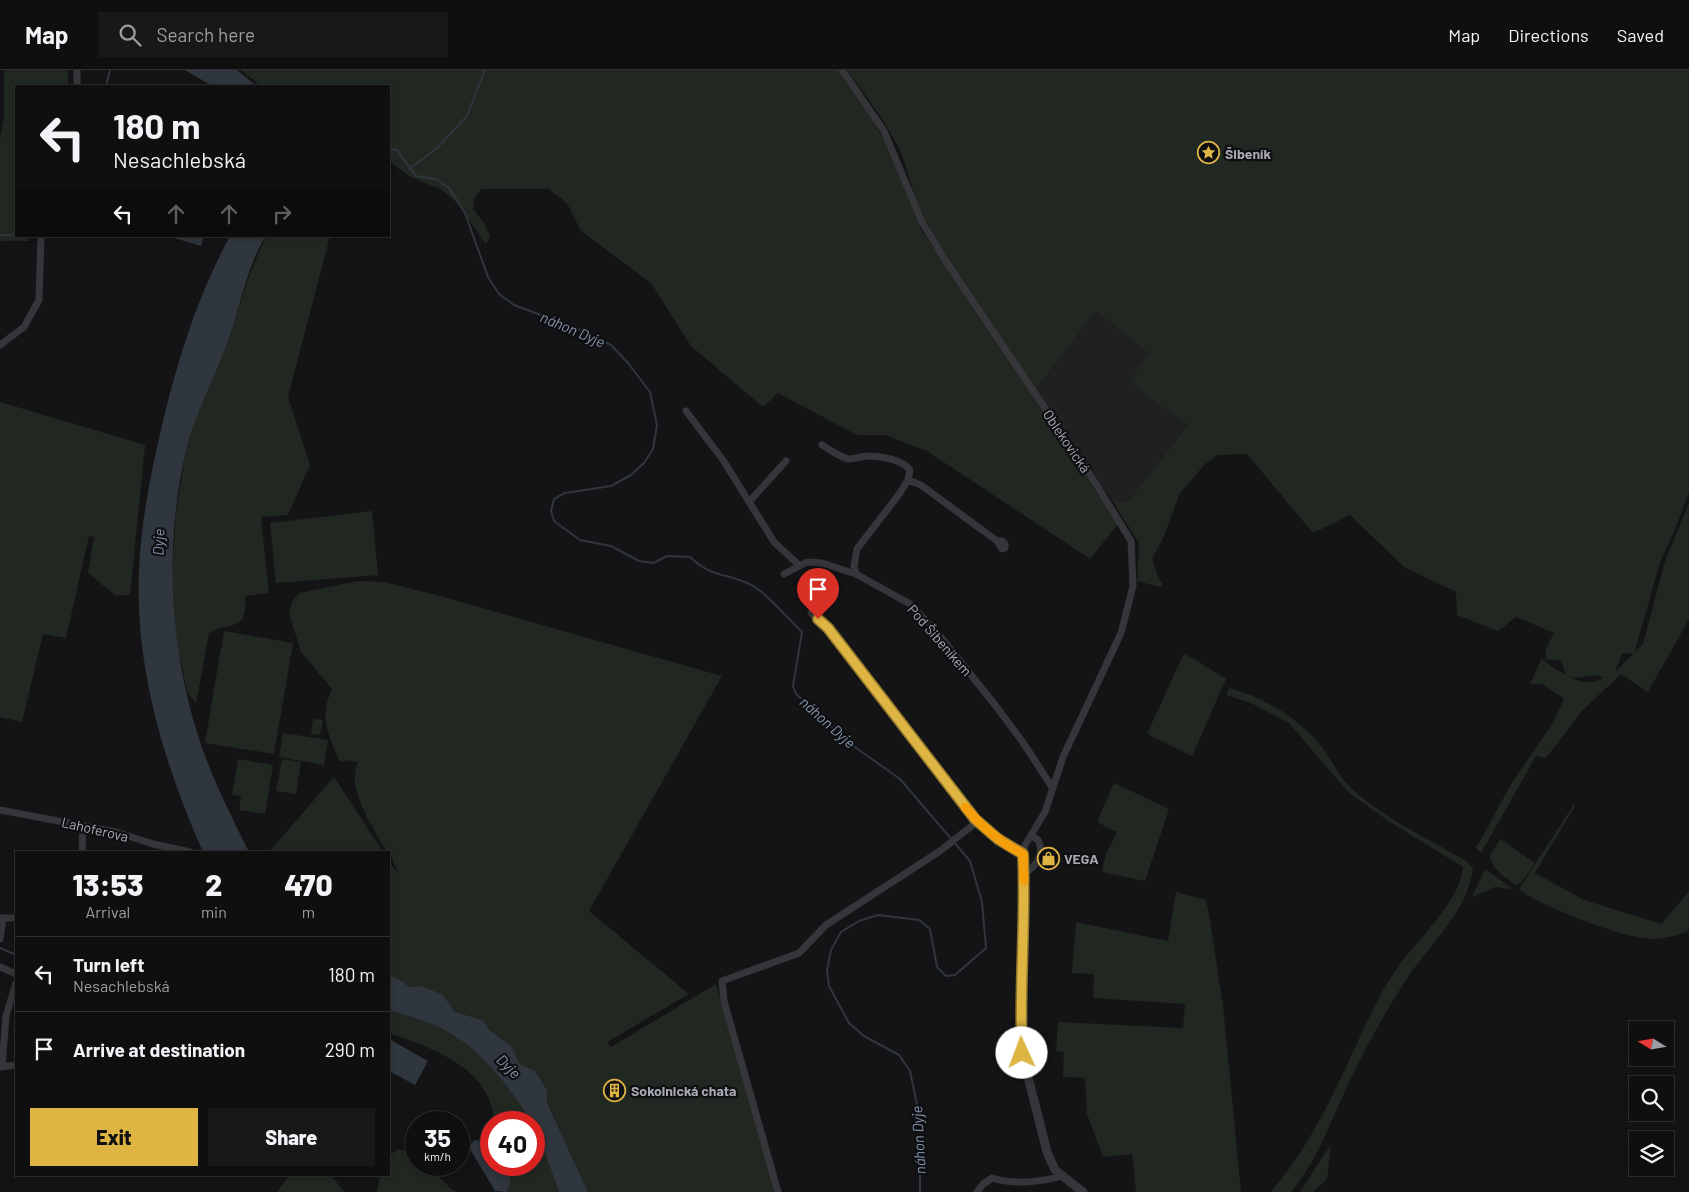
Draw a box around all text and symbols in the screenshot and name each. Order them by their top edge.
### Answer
search box [98,12,448,57]
text: Map [25,20,68,49]
icon: search [116,21,144,49]
text: Search here [156,23,255,46]
text: Map [1448,24,1480,46]
text: Directions [1508,24,1589,46]
text: Saved [1617,24,1664,46]
text: 180 m [113,104,201,146]
icon: left [30,105,95,170]
place icon: Šibeník [1197,141,1221,165]
place label: Šibeník [1225,145,1271,162]
text: Nesachlebská [113,146,246,172]
icon: left [109,200,137,228]
icon: ahead [162,200,190,228]
icon: ahead [215,200,243,228]
icon: right [268,200,296,228]
water label: náhon Dyje [538,307,608,351]
street label: Oblekovická [1040,406,1094,476]
water label: Dyje [149,528,167,556]
pin [797,568,839,619]
icon: arrive [804,575,832,603]
street label: Pod Šibeníkem [904,601,976,679]
water label: náhon Dyje [796,692,860,752]
street label: Lahoferova [60,813,130,845]
shop icon: VEGA [1036,846,1060,870]
place label: VEGA [1064,850,1099,867]
text: 13:53 [72,866,144,902]
text: 2 [205,866,222,902]
text: 470 [284,866,333,902]
text: Arrival [86,902,130,921]
text: min [201,902,227,921]
text: m [302,902,315,921]
text: Turn left [73,953,144,976]
icon: left [30,960,58,988]
text: 180 m [328,963,375,986]
text: Nesachlebská [73,976,170,995]
north arrow [1629,1021,1674,1066]
map controls [1629,1021,1674,1176]
position arrow [995,1026,1047,1078]
icon: arrive [30,1035,58,1063]
text: Arrive at destination [73,1038,245,1061]
text: 290 m [325,1038,375,1061]
water label: Dyje [493,1050,525,1082]
button: search [1629,1076,1674,1121]
building icon: Sokolnická chata [603,1078,627,1102]
place label: Sokolnická chata [631,1082,736,1099]
water label: náhon Dyje [907,1105,929,1175]
button: Exit [30,1108,198,1166]
button: Share [208,1108,375,1166]
speed limit sign: 40 [480,1111,545,1176]
text: 35 [424,1122,451,1152]
button: layers [1629,1131,1674,1176]
text: km/h [424,1149,451,1163]

